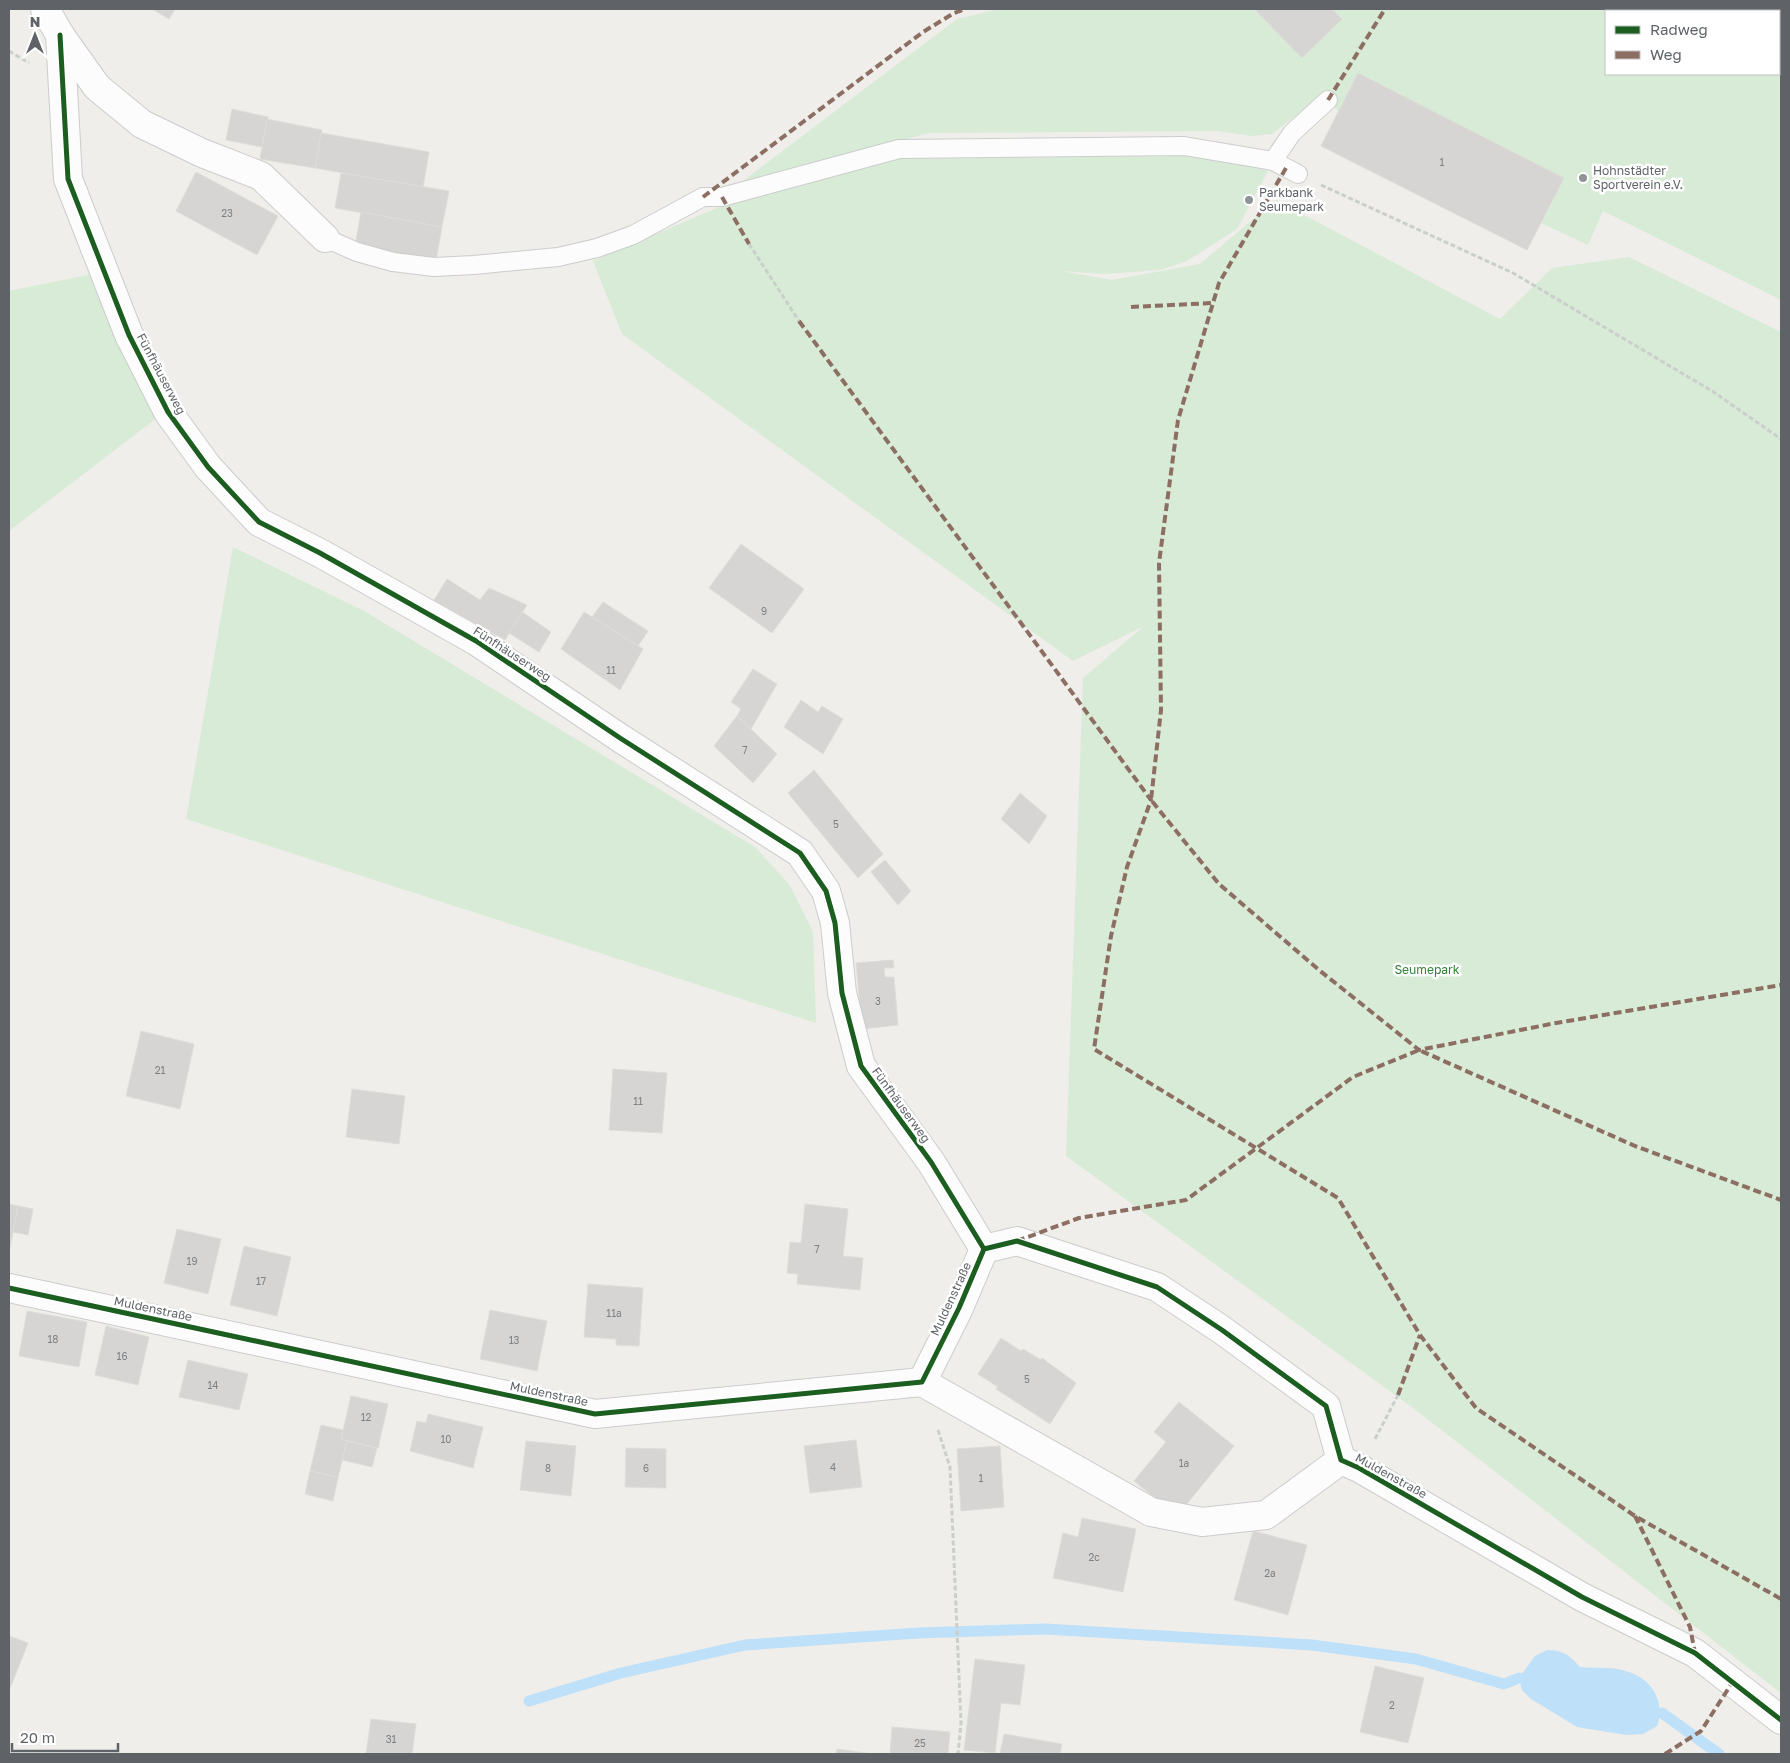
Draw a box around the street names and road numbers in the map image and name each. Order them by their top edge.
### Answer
street label: Fünfhäuserweg [134,331,189,417]
street label: Fünfhäuserweg [471,623,554,684]
street label: Fünfhäuserweg [869,1064,934,1145]
street label: Muldenstraße [927,1260,974,1338]
street label: Muldenstraße [113,1293,194,1324]
street label: Muldenstraße [509,1378,590,1409]
street label: Muldenstraße [1353,1450,1430,1501]

